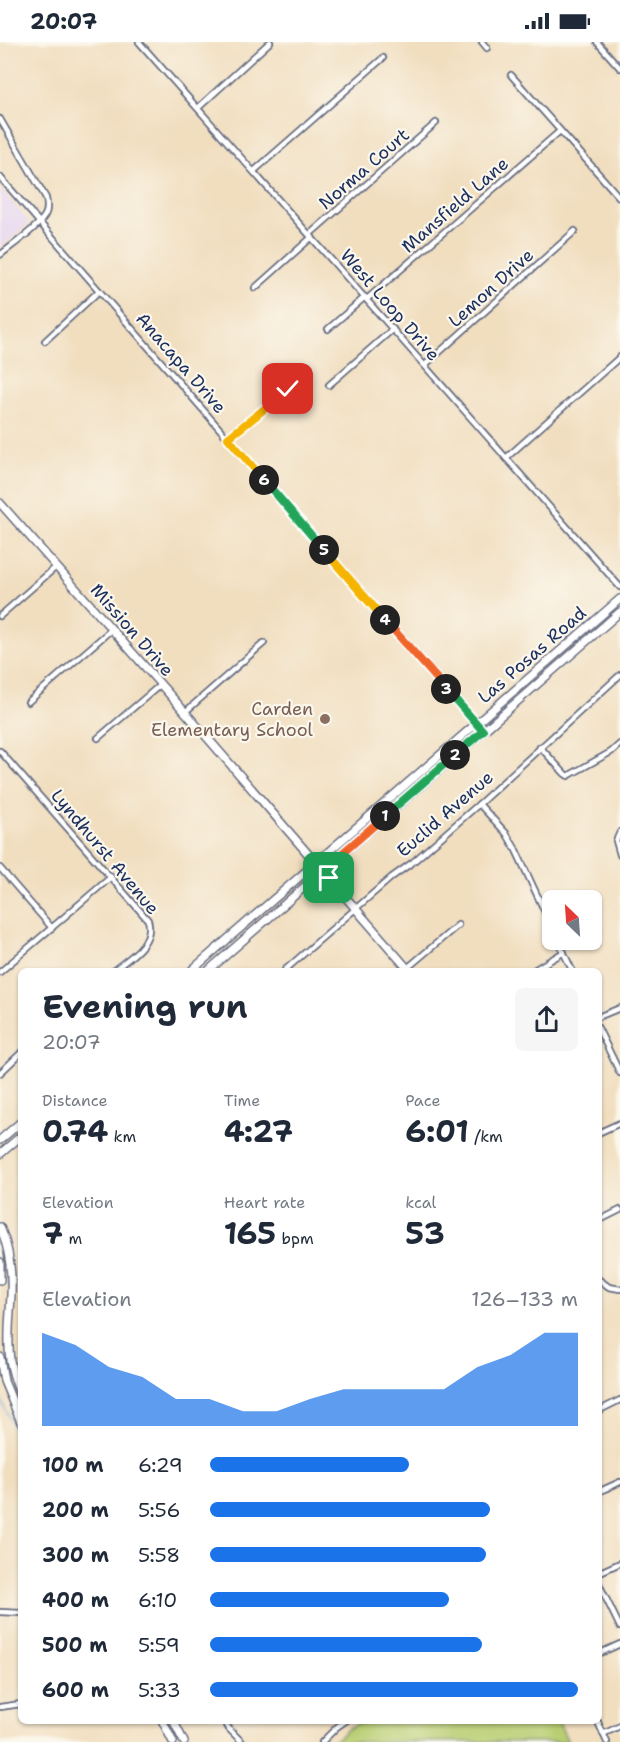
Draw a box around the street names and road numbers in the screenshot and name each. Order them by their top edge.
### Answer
street label: Norma Court [314,123,414,215]
street label: Mansfield Lane [396,152,514,258]
street label: Lemon Drive [443,243,539,333]
street label: West Loop Drive [335,244,445,366]
street label: Anacapa Drive [130,307,232,419]
street label: Mission Drive [85,578,179,682]
street label: Las Posas Road [473,601,591,709]
street label: Euclid Avenue [392,765,498,863]
street label: Lyndhurst Avenue [45,784,165,920]

